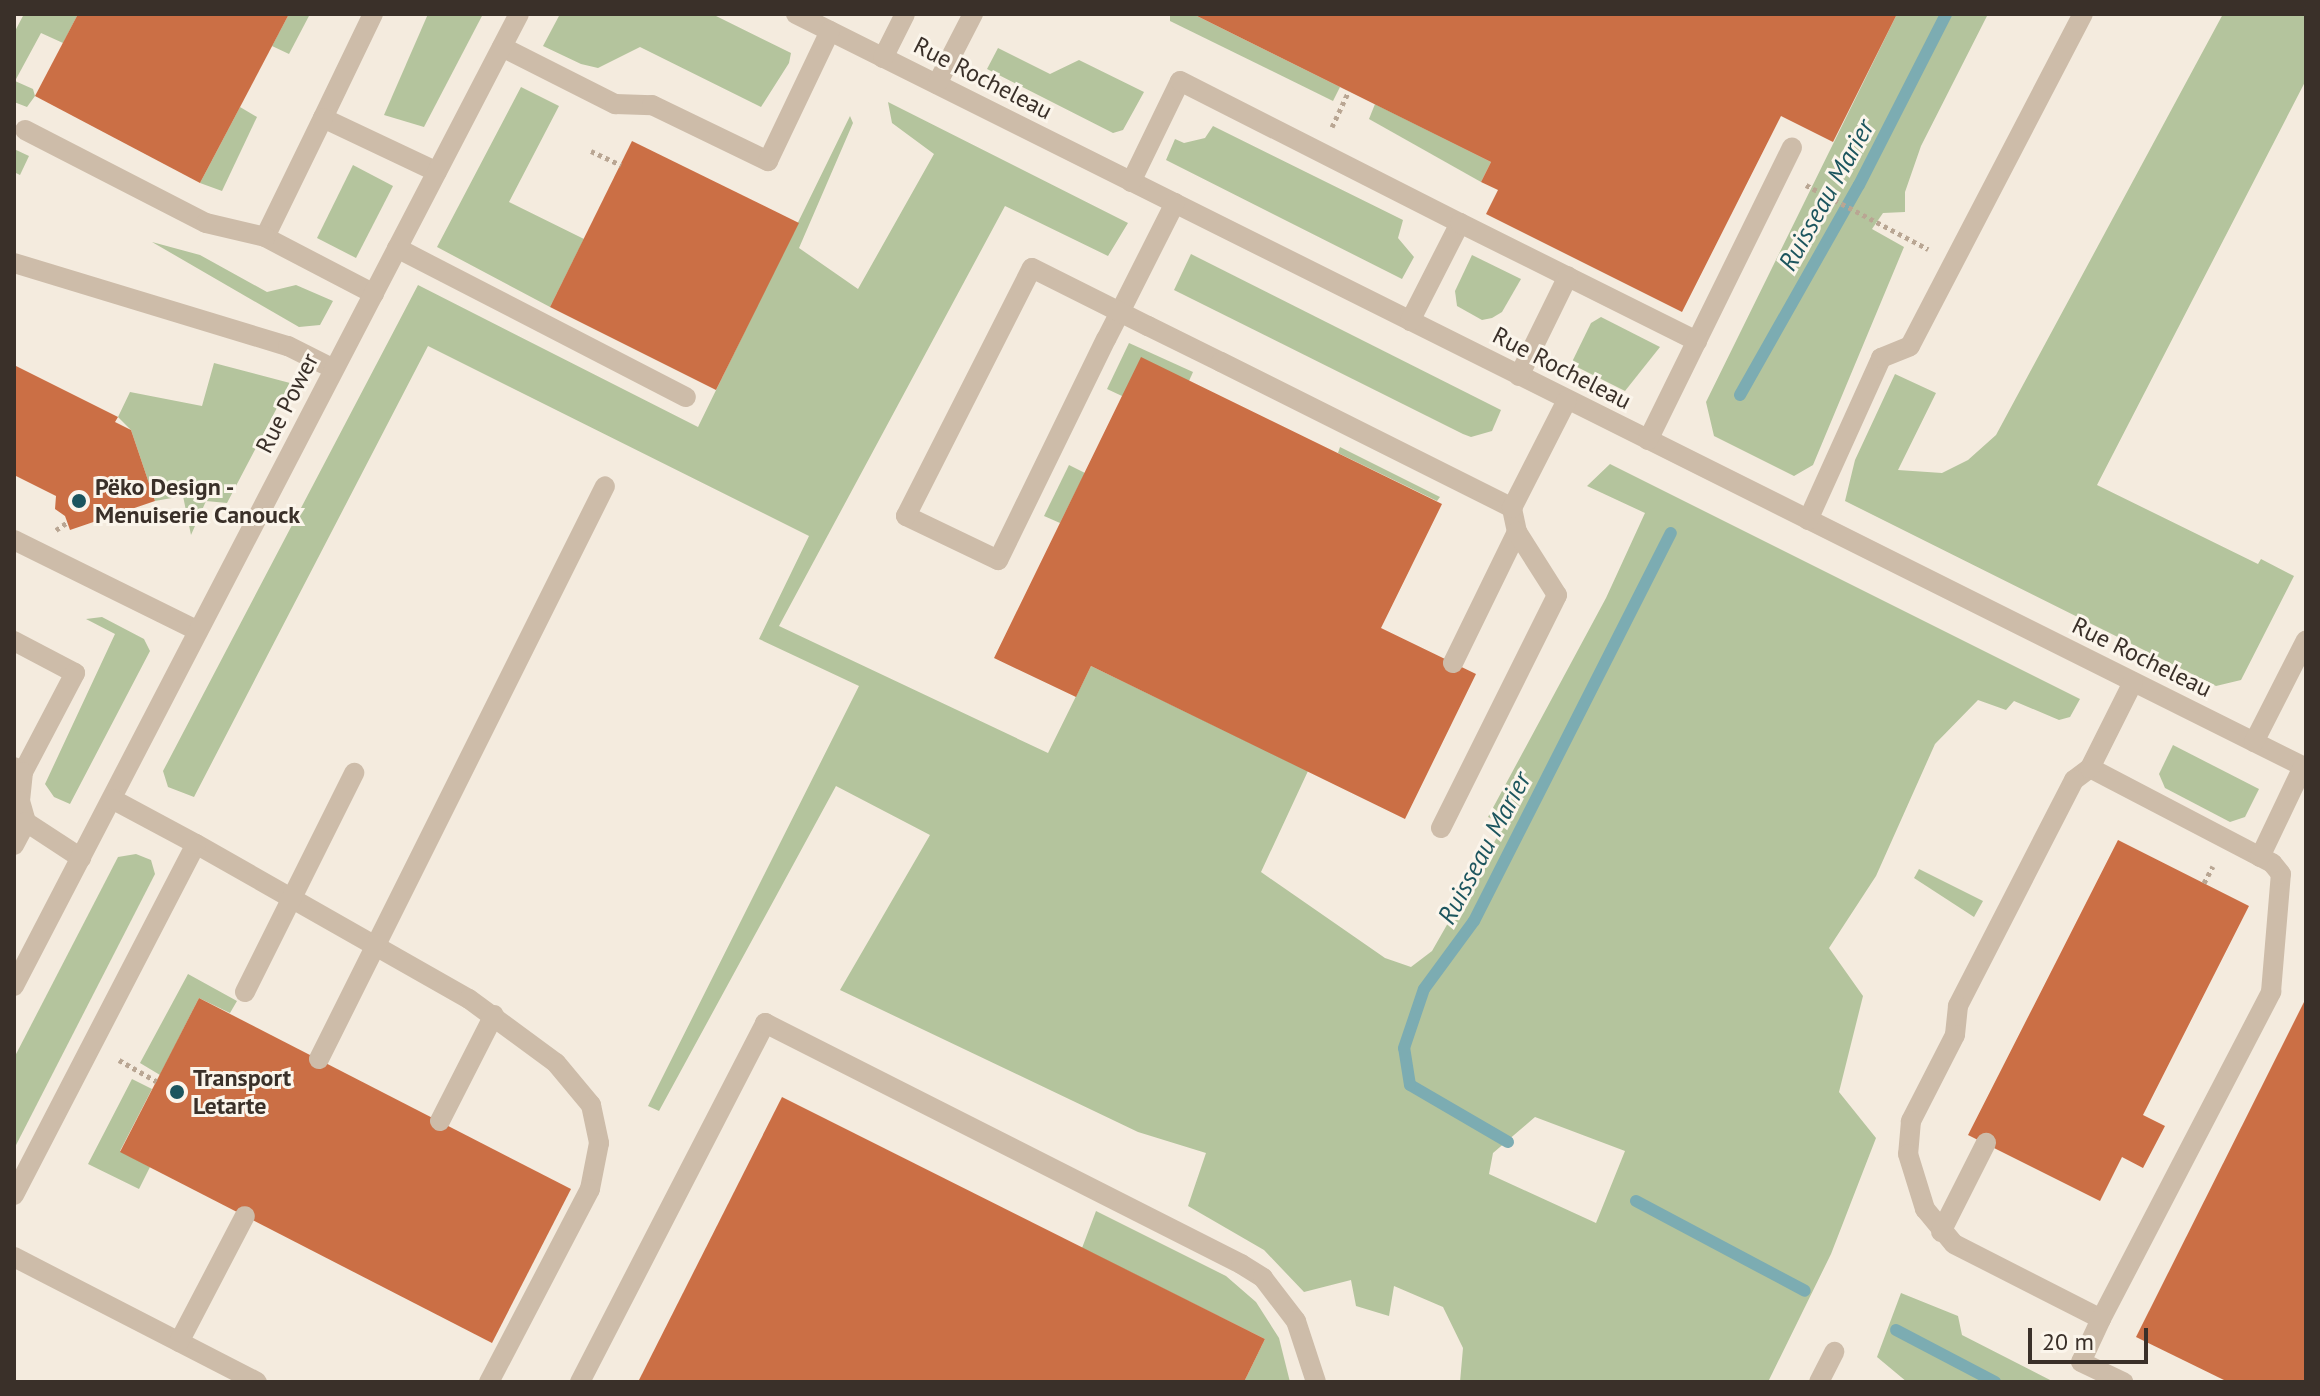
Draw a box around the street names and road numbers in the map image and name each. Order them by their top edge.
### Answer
street label: Rue Rocheleau [909,31,1057,125]
street label: Rue Rocheleau [1488,321,1636,415]
street label: Rue Power [250,348,324,458]
street label: Rue Rocheleau [2067,611,2217,703]

